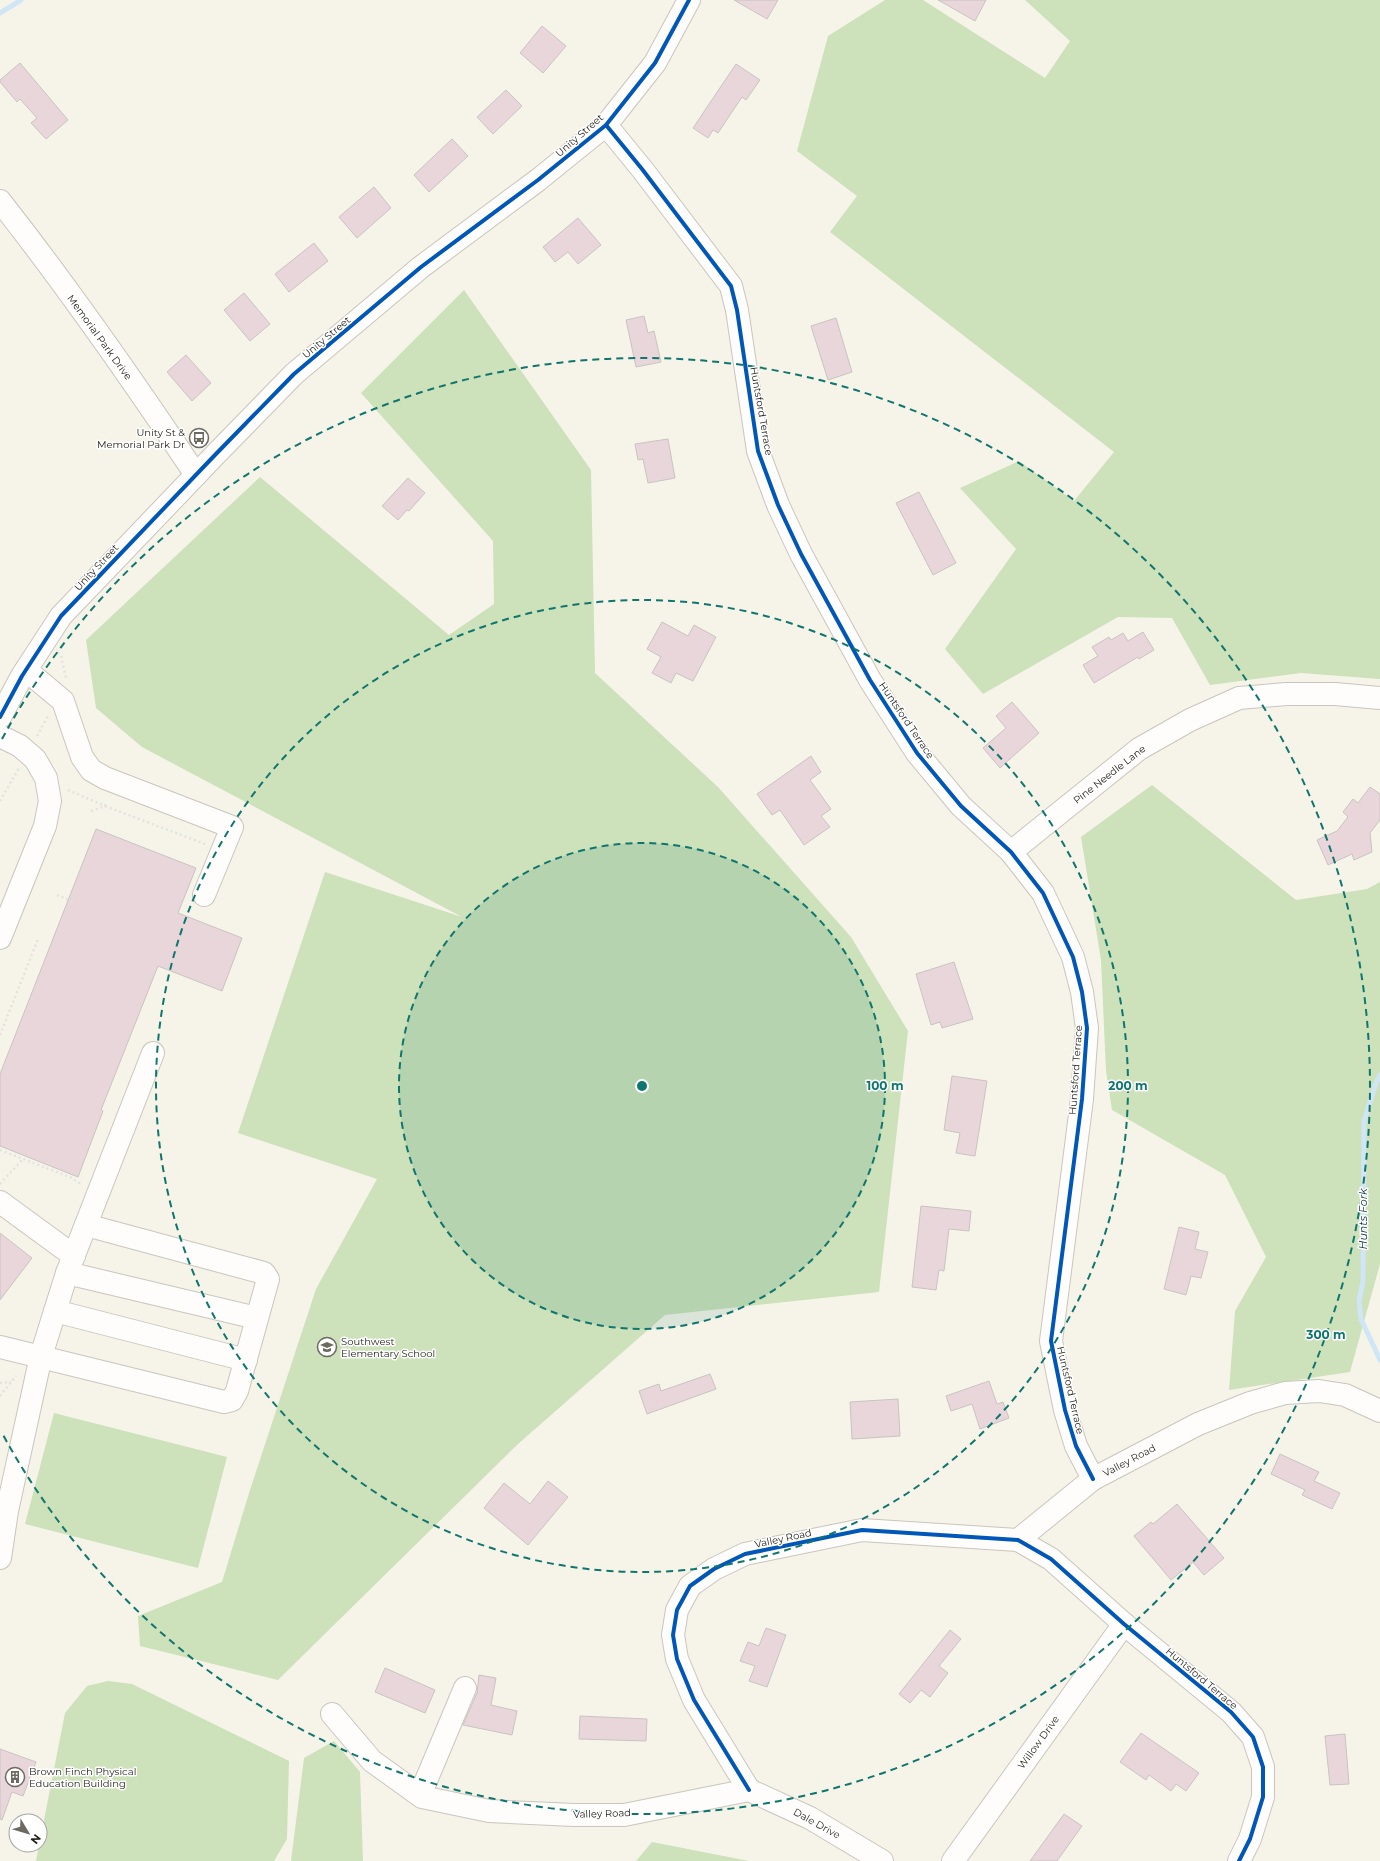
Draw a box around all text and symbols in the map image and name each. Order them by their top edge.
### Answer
street label: Unity Street [553,111,606,160]
street label: Memorial Park Drive [64,292,135,382]
street label: Unity Street [299,313,353,361]
street label: Huntsford Terrace [747,366,776,456]
place label: Unity St & Memorial Park Dr [97,426,185,451]
bus stop icon: Unity St & Memorial Park Dr [188,427,210,449]
street label: Unity Street [71,541,121,593]
street label: Huntsford Terrace [876,679,937,761]
street label: Pine Needle Lane [1071,742,1148,807]
street label: Huntsford Terrace [1066,1025,1085,1115]
text: 100 m [867,1078,903,1093]
text: 200 m [1108,1078,1148,1093]
centre of rings [635,1079,649,1093]
water label: Hunts Fork [1356,1188,1370,1250]
text: 300 m [1305,1327,1346,1342]
place label: Southwest Elementary School [341,1335,435,1360]
school or university icon: Southwest Elementary School [316,1336,338,1358]
street label: Huntsford Terrace [1054,1345,1087,1435]
street label: Valley Road [1101,1441,1158,1480]
street label: Valley Road [753,1526,813,1551]
street label: Huntsford Terrace [1163,1645,1240,1712]
street label: Willow Drive [1015,1713,1062,1771]
place label: Brown Finch Physical Education Building [29,1765,136,1790]
building icon: Brown Finch Physical Education Building [4,1766,26,1788]
street label: Dale Drive [791,1805,843,1842]
street label: Valley Road [573,1806,631,1821]
north arrow [8,1813,48,1853]
text: N [28,1831,44,1847]

